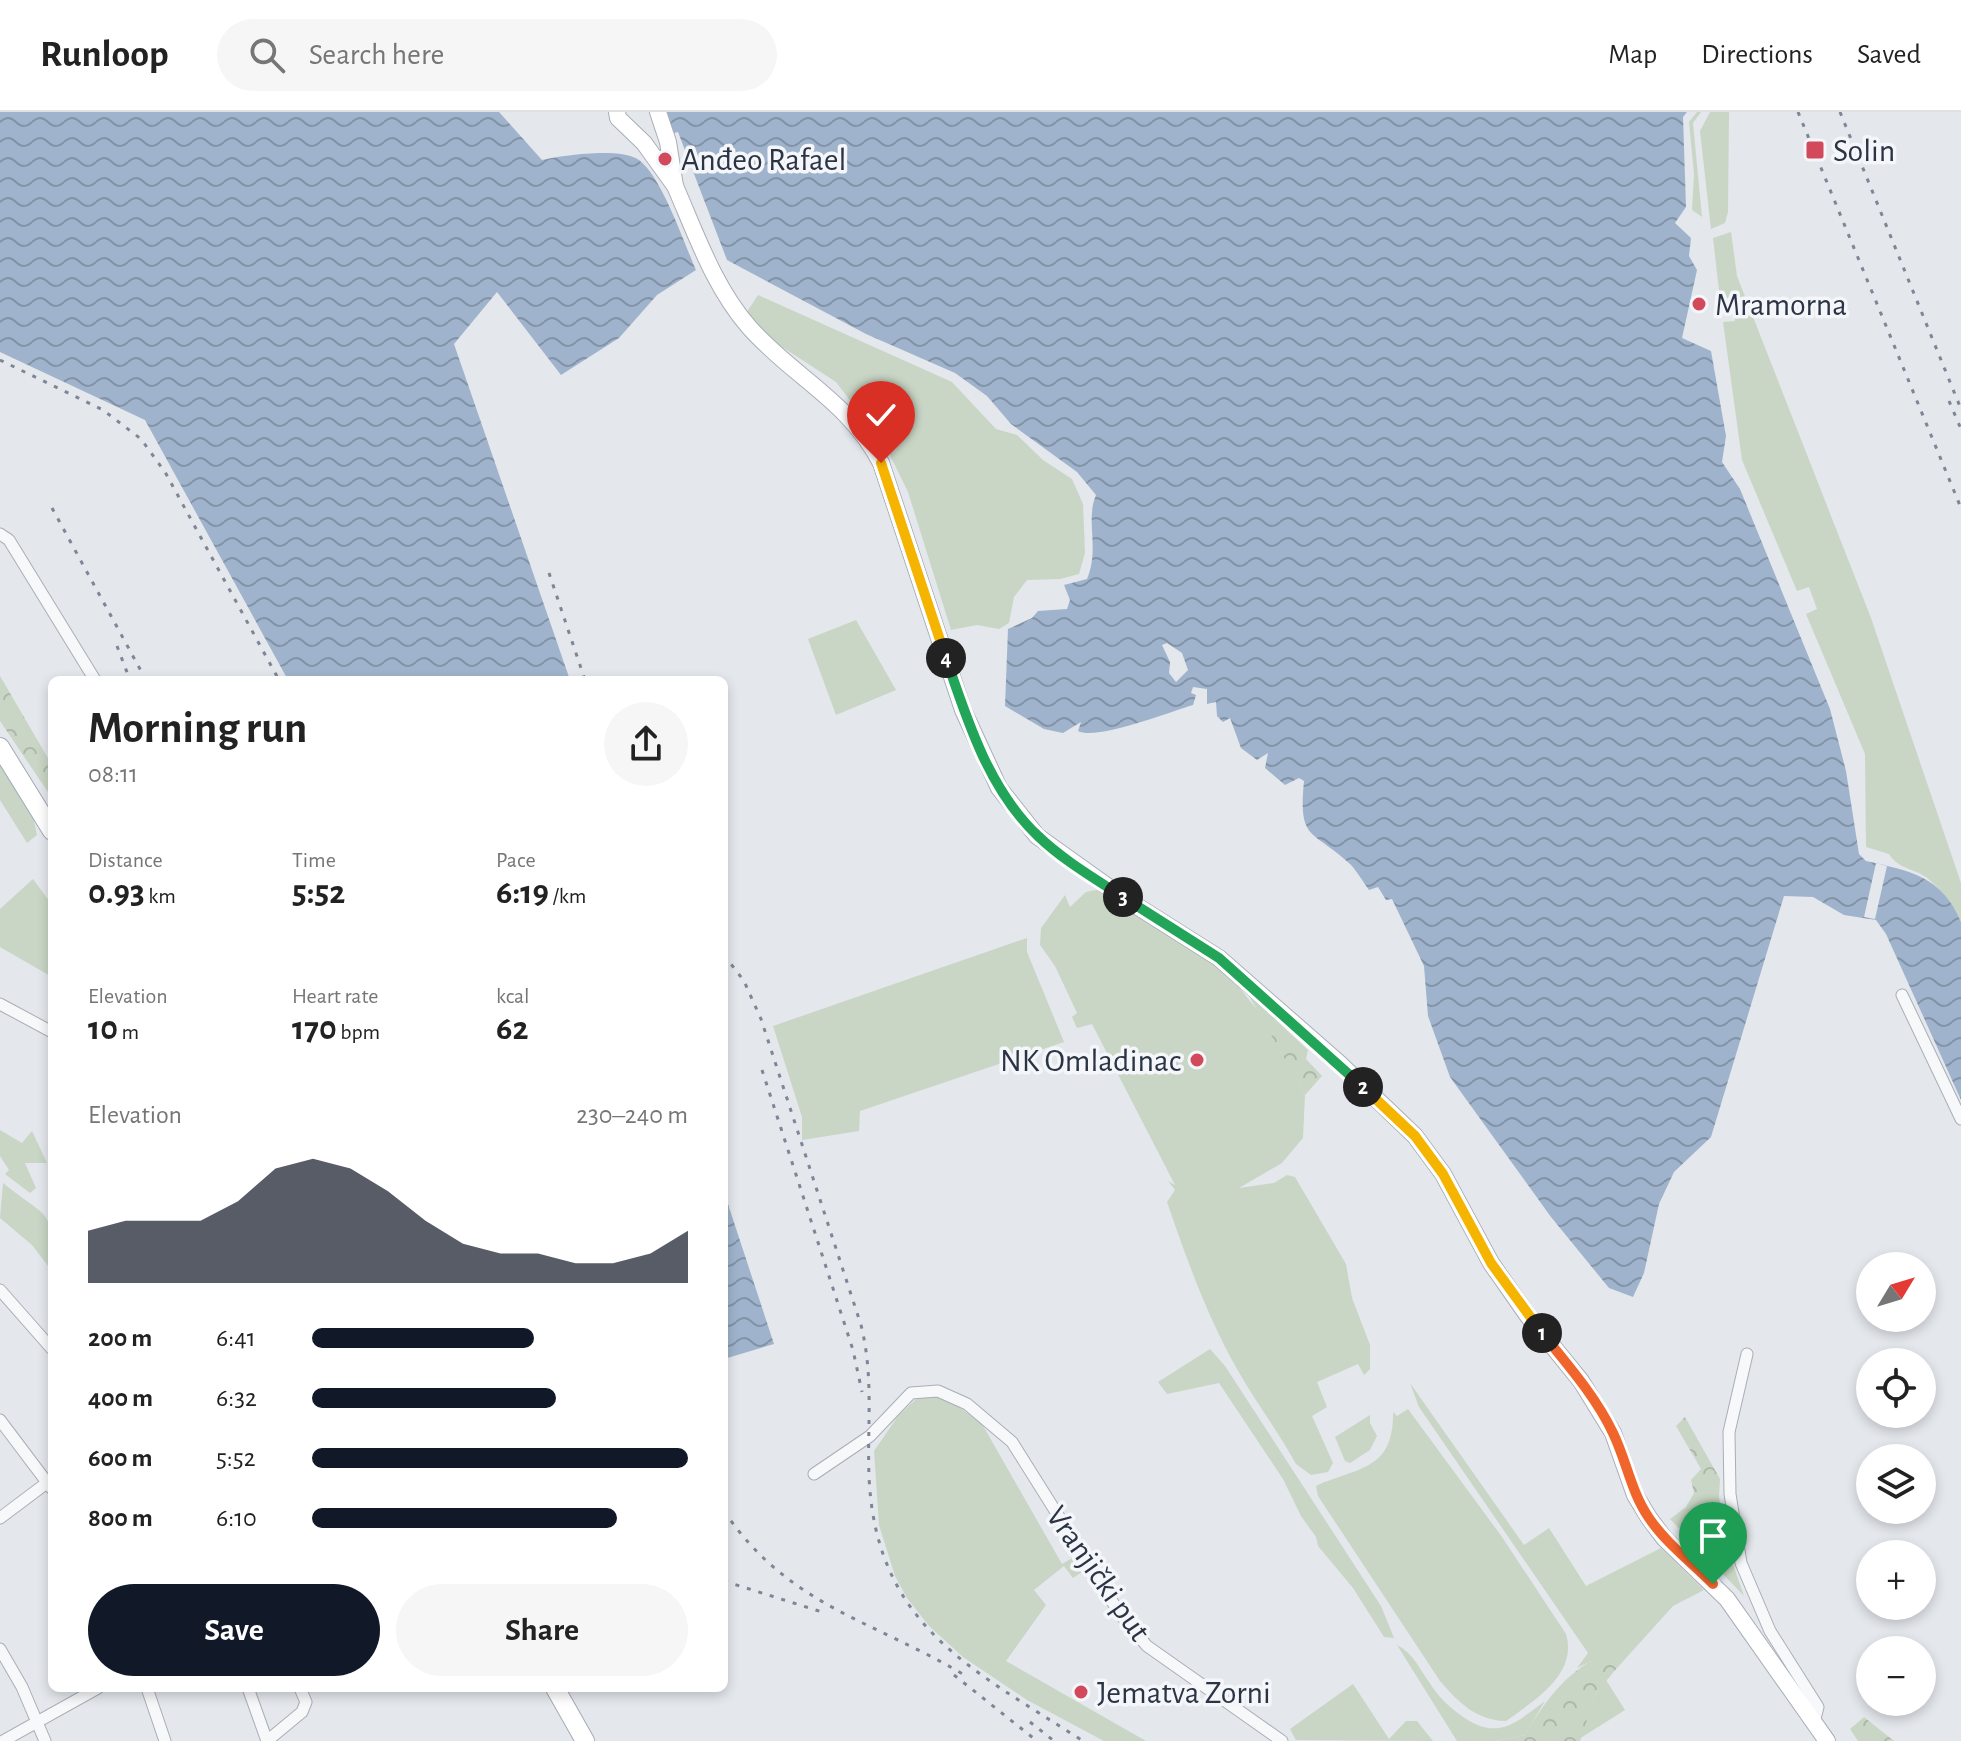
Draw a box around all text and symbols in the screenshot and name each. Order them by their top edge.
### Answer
search box [217,19,777,91]
icon: search [245,33,289,77]
text: Runloop [40,36,169,74]
text: Search here [309,40,444,70]
text: Map [1608,41,1657,69]
text: Directions [1701,41,1813,69]
text: Saved [1857,41,1921,69]
place label: Solin [1833,135,1895,167]
marker: Solin [1804,139,1826,161]
place label: Anđeo Rafael [681,144,846,176]
marker: Anđeo Rafael [656,150,674,168]
place label: Mramorna [1715,289,1847,321]
marker: Mramorna [1690,295,1708,313]
pin [847,381,915,463]
icon: check [859,393,903,437]
pin: 4 [926,638,966,678]
text: 4 [940,647,952,669]
button: share [604,702,688,786]
text: Morning run [88,707,307,751]
text: 08:11 [88,761,138,787]
text: Distance [88,849,163,871]
text: Time [292,849,336,871]
text: Pace [496,849,536,871]
text: 0.93 [88,876,145,910]
text: 5:52 [292,876,345,910]
text: 6:19 [496,876,549,910]
pin: 3 [1103,877,1143,917]
text: km [145,885,176,907]
text: /km [549,885,586,907]
text: 3 [1118,886,1128,908]
text: Elevation [88,985,168,1007]
text: Heart rate [292,985,378,1007]
text: kcal [496,985,530,1007]
text: 10 [88,1012,118,1046]
text: 170 [292,1012,337,1046]
text: 62 [496,1012,528,1046]
text: m [118,1021,139,1043]
text: bpm [337,1021,380,1043]
place label: NK Omladinac [1000,1045,1181,1077]
marker: NK Omladinac [1188,1051,1206,1069]
pin: 2 [1343,1067,1383,1107]
text: 2 [1358,1076,1368,1098]
text: Elevation [88,1102,182,1128]
text: 230–240 m [576,1102,688,1128]
north arrow [1856,1252,1936,1332]
map controls [1856,1252,1936,1716]
pin: 1 [1522,1313,1562,1353]
text: 1 [1538,1322,1546,1344]
text: 200 m [88,1325,152,1351]
text: 6:41 [216,1325,256,1351]
button: locate [1856,1348,1936,1428]
text: 400 m [88,1385,153,1411]
text: 6:32 [216,1385,257,1411]
button: layers [1856,1444,1936,1524]
text: 600 m [88,1445,153,1471]
text: 5:52 [216,1445,256,1471]
street label: Vranjički put [1040,1500,1156,1647]
pin [1679,1502,1747,1584]
text: 800 m [88,1505,153,1531]
text: 6:10 [216,1505,257,1531]
icon: arrive [1691,1514,1735,1558]
button: + [1856,1540,1936,1620]
button: Save [88,1584,380,1676]
button: Share [396,1584,688,1676]
button: − [1856,1636,1936,1716]
place label: Jematva Zorni [1097,1677,1271,1709]
marker: Jematva Zorni [1072,1683,1090,1701]

